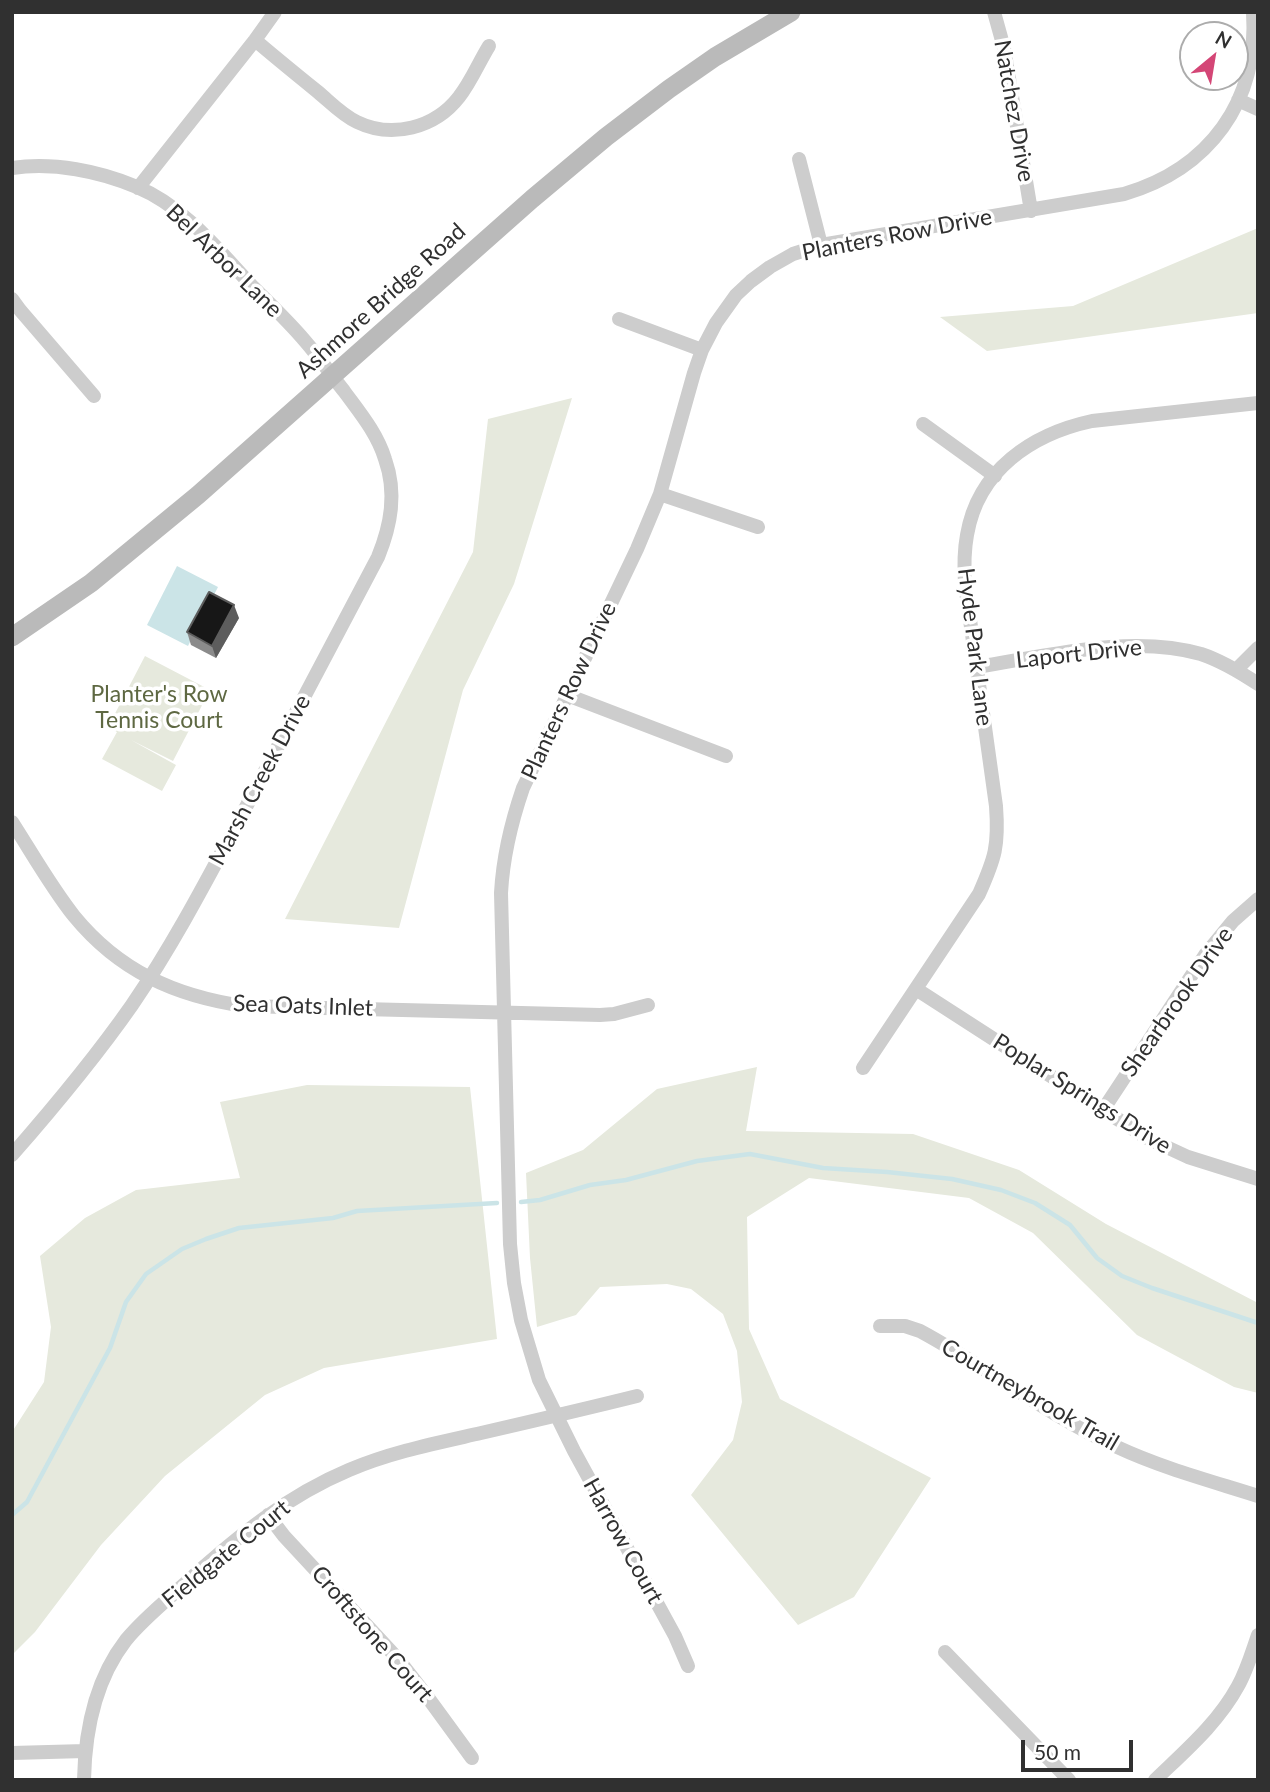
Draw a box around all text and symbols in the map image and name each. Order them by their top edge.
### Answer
north arrow [1179,21,1249,91]
text: N [1212,25,1236,53]
street label: Natchez Drive [988,38,1040,184]
street label: Bel Arbor Lane [160,199,288,323]
street label: Planters Row Drive [800,203,994,267]
street label: Ashmore Bridge Road [291,218,471,384]
street label: Hyde Park Lane [952,567,998,727]
street label: Planters Row Drive [516,598,622,784]
street label: Laport Drive [1015,634,1143,674]
park label: Planter's Row Tennis Court [91,681,227,735]
street label: Marsh Creek Drive [203,690,317,870]
street label: Shearbrook Drive [1115,922,1239,1082]
street label: Sea Oats Inlet [232,990,374,1022]
street label: Poplar Springs Drive [988,1028,1176,1160]
street label: Courtneybrook Trail [936,1333,1124,1457]
street label: Harrow Court [577,1473,669,1609]
street label: Fieldgate Court [157,1494,295,1614]
street label: Croftstone Court [305,1560,439,1708]
scale bar [1025,1726,1137,1770]
text: 50 m [1034,1739,1081,1764]

